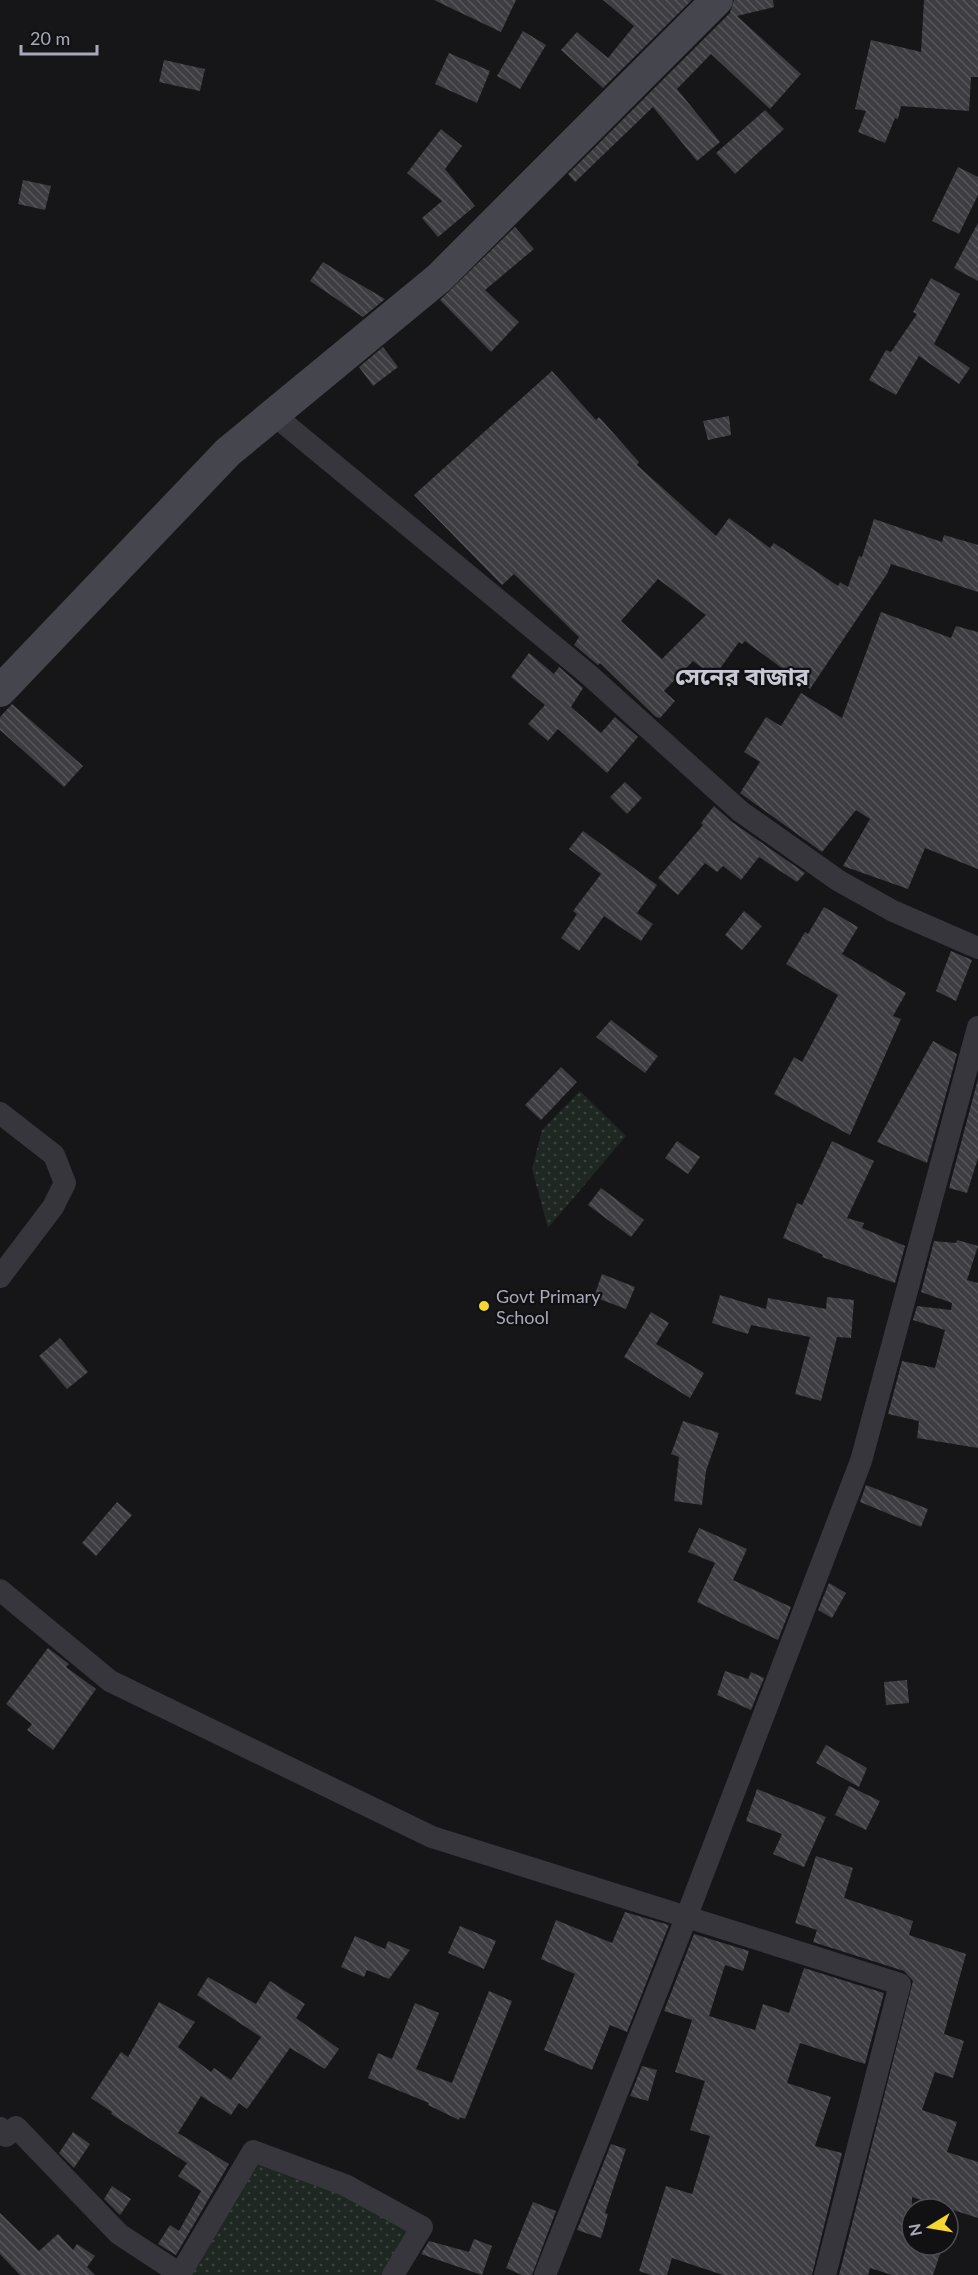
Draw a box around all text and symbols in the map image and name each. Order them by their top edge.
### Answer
scale bar [21,18,98,56]
text: 20 m [30,27,70,49]
district label: সেনের বাজার [675,661,810,690]
place label: Govt Primary School [496,1285,601,1328]
marker: Govt Primary School [477,1299,491,1313]
north arrow [900,2197,960,2257]
text: N [904,2222,925,2238]

